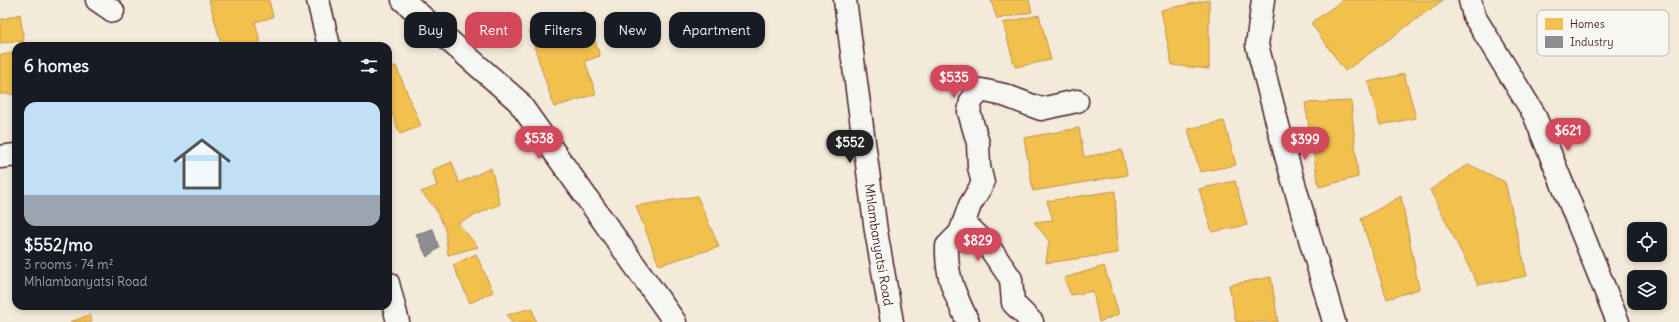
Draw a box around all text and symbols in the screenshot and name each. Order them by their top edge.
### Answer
legend [1537,10,1669,56]
chip: Buy [404,12,457,48]
chip: Rent [465,12,522,48]
chip: Filters [530,12,596,48]
chip: New [604,12,661,48]
chip: Apartment [669,12,765,48]
text: Homes [1570,17,1605,31]
text: Industry [1570,35,1613,49]
text: 6 homes [24,55,89,77]
icon: filters [358,55,380,77]
pin: $535 [930,65,978,99]
text: $535 [939,69,969,86]
pin: $621 [1544,118,1592,152]
text: $621 [1555,122,1582,139]
pin: $538 [515,126,563,160]
pin: $399 [1281,127,1329,161]
icon: home [166,128,238,200]
text: $538 [524,130,554,147]
pin: $552 [826,130,874,164]
text: $399 [1290,131,1320,148]
text: $552 [835,134,865,151]
street label: Mhlambanyatsi Road [861,183,897,307]
map controls [1627,222,1667,310]
button: locate [1627,222,1667,262]
pin: $829 [954,228,1002,262]
text: $829 [963,232,993,249]
text: $552/mo [24,234,93,256]
text: 3 rooms · 74 m² [24,256,114,273]
button: layers [1627,270,1667,310]
text: Mhlambanyatsi Road [24,273,147,290]

